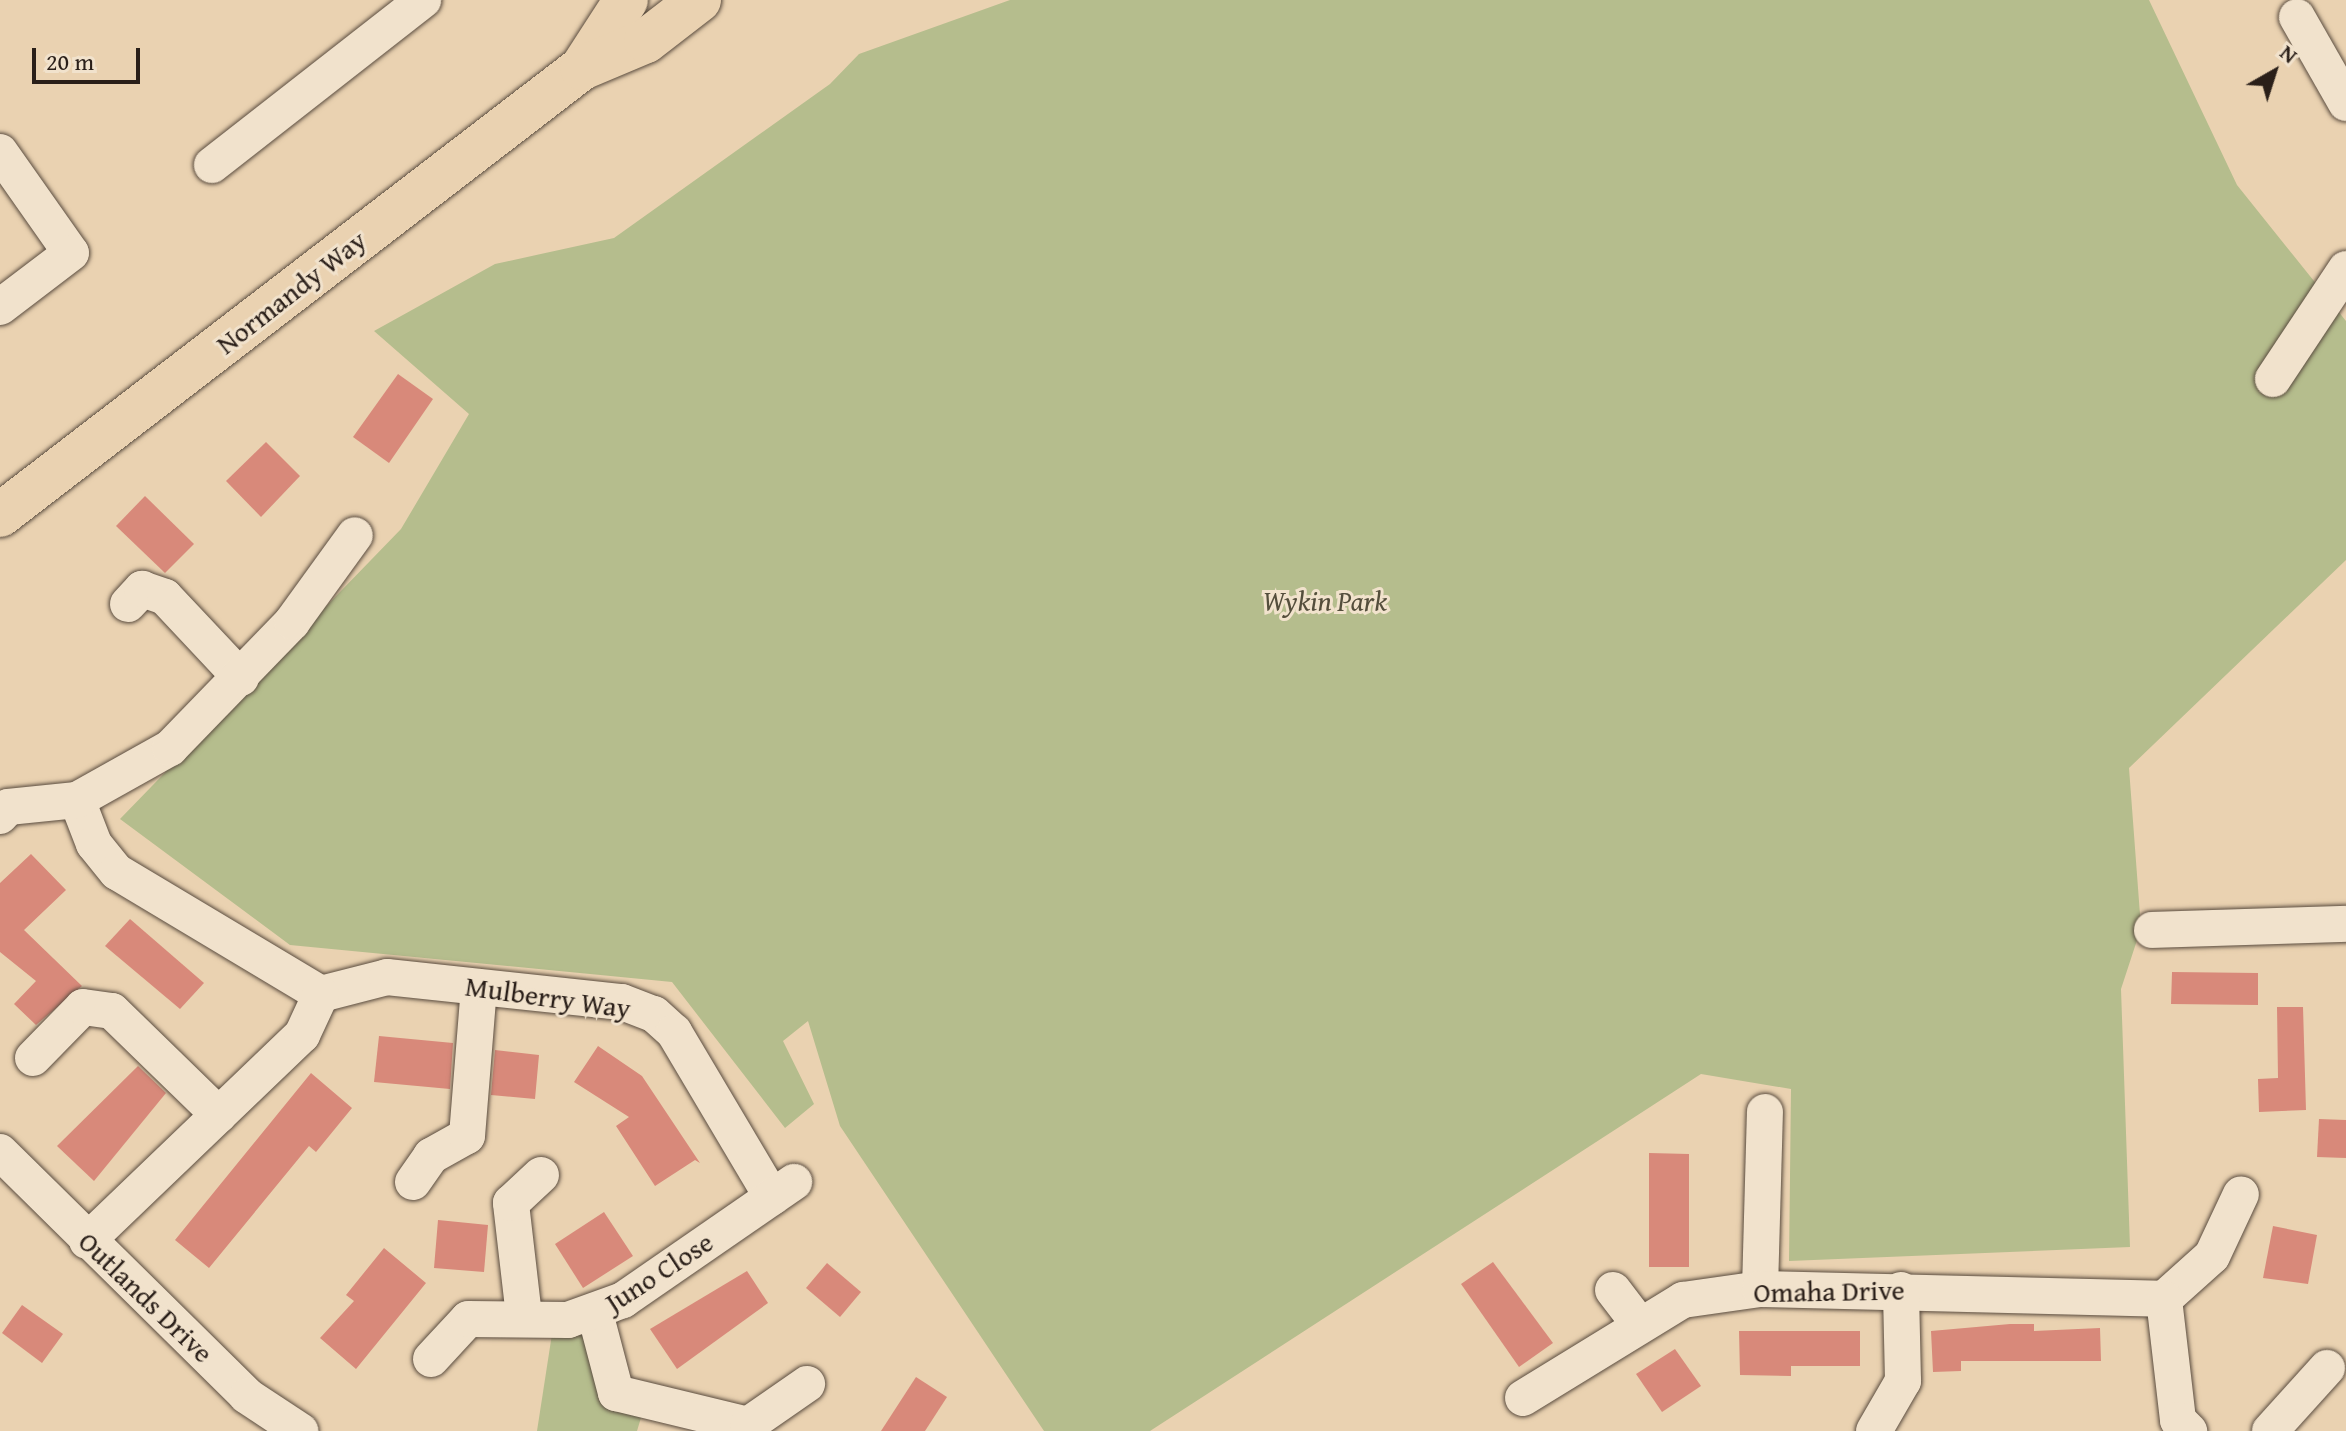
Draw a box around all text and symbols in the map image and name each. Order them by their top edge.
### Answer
scale bar [36,32,144,82]
north arrow [2234,32,2314,112]
text: N [2273,36,2305,70]
text: 20 m [46,44,94,79]
street label: Normandy Way [209,223,373,361]
park label: Wykin Park [1263,584,1387,618]
street label: Mulberry Way [463,969,633,1025]
street label: Outlands Drive [72,1225,220,1369]
street label: Juno Close [599,1225,719,1319]
street label: Omaha Drive [1753,1273,1905,1309]

